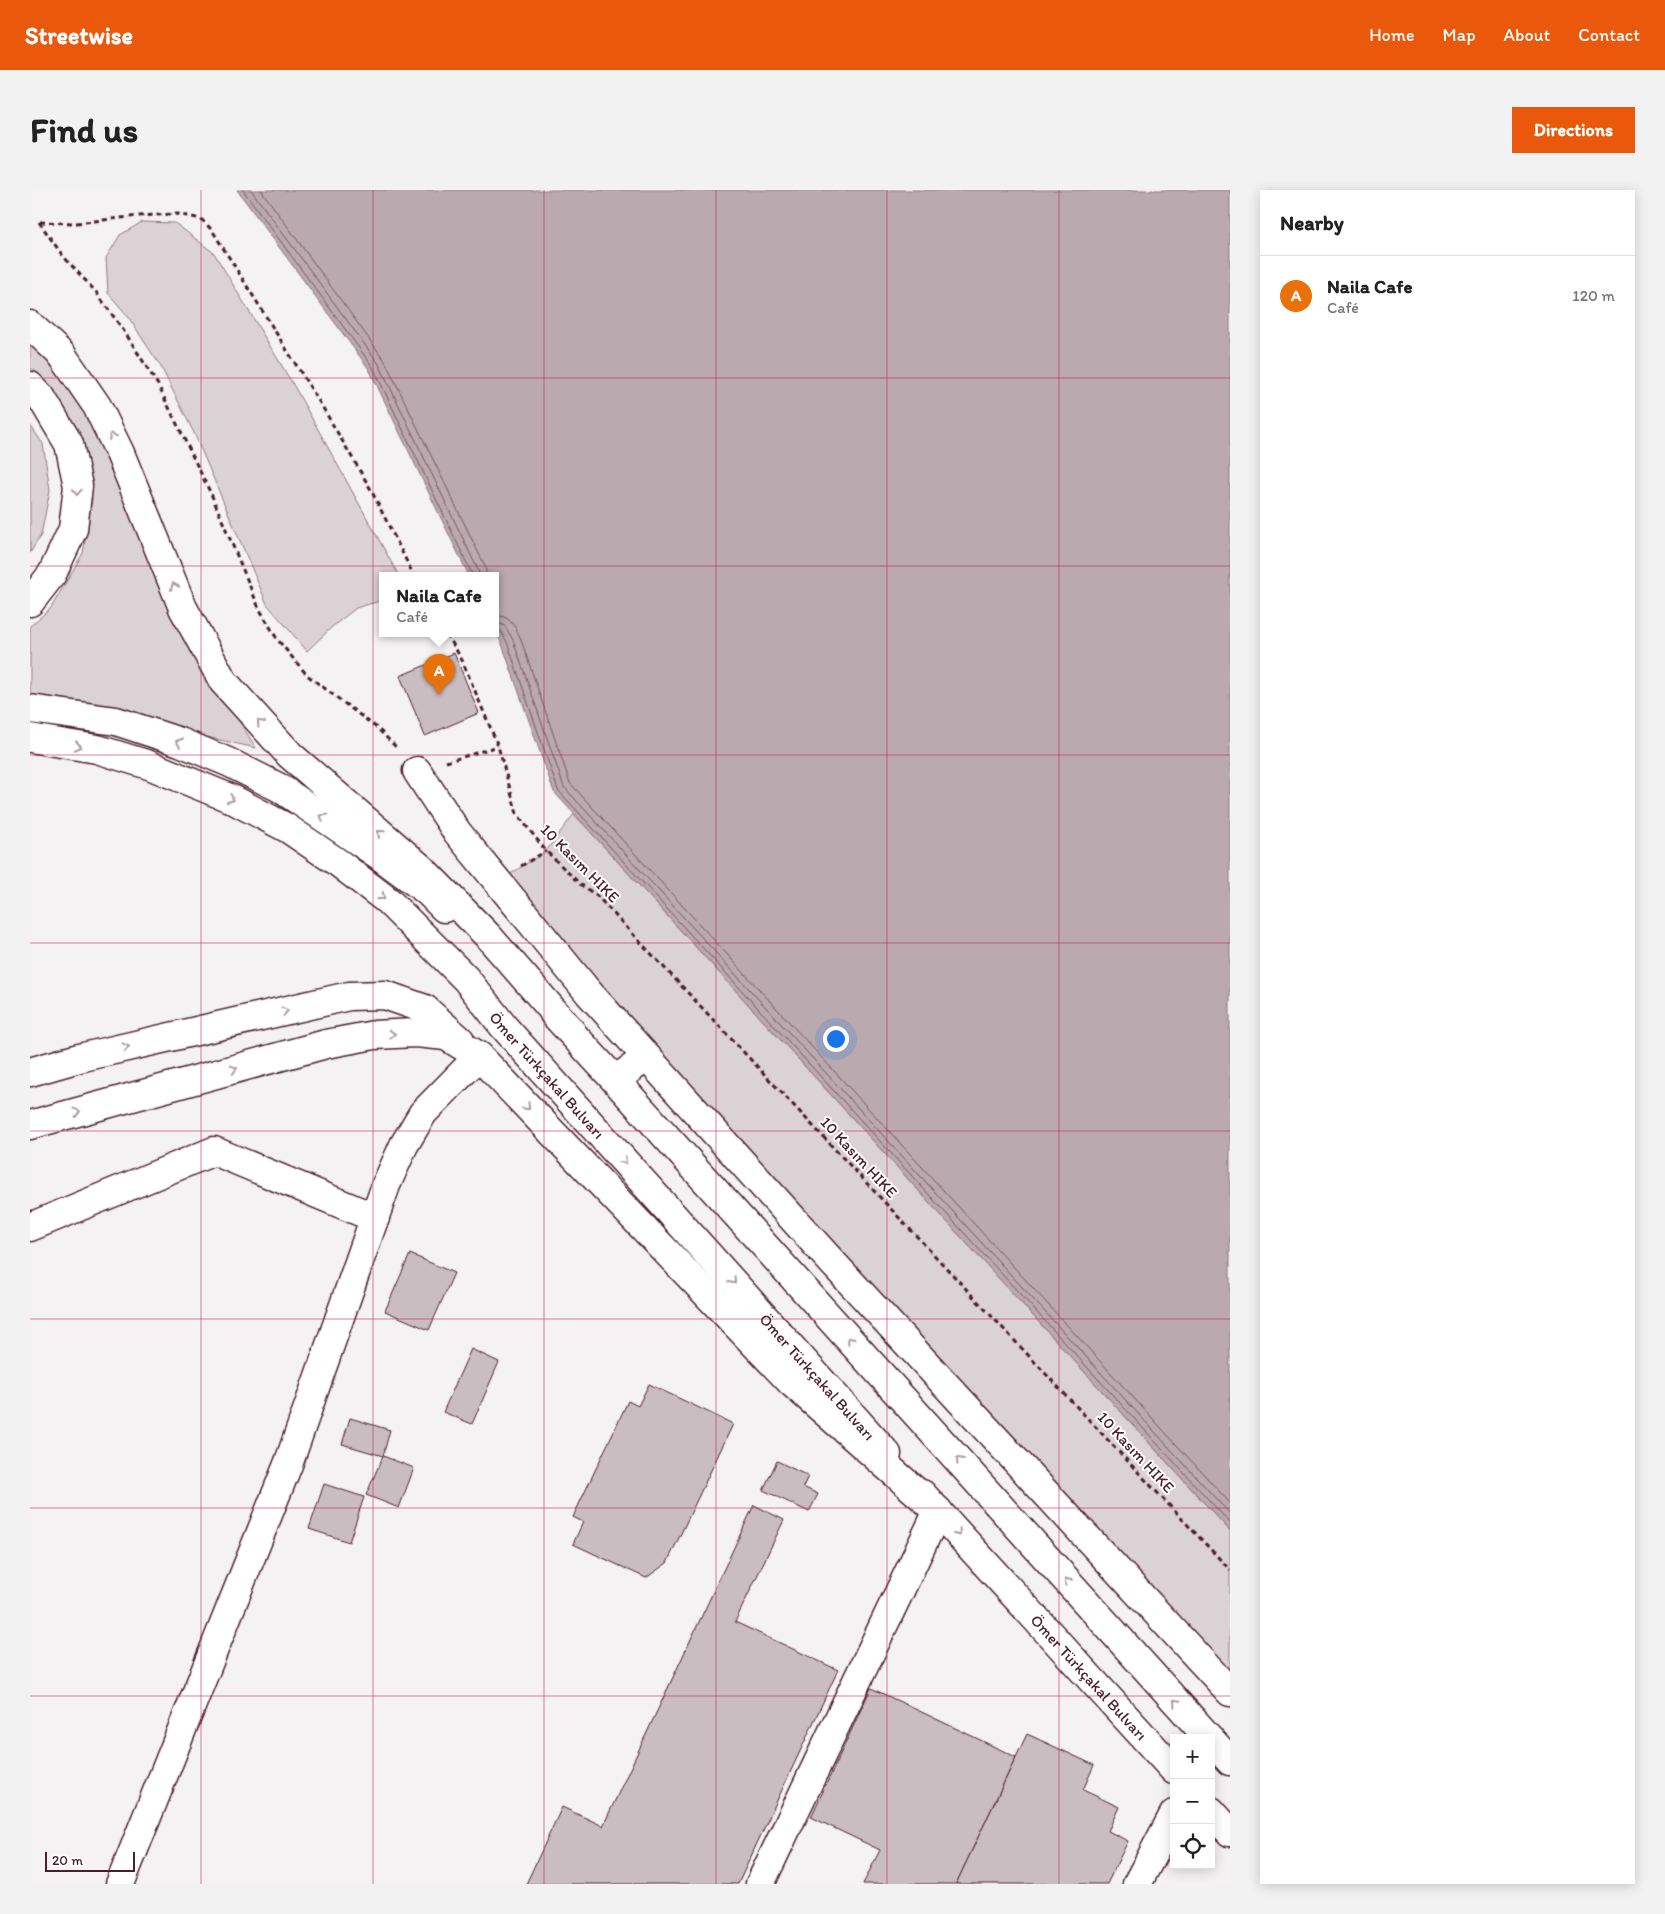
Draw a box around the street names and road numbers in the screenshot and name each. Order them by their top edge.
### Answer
street label: 10 Kasım HIKE [537,820,623,906]
street label: Ömer Türkçakal Bulvarı [486,1008,609,1142]
street label: 10 Kasım HIKE [817,1113,901,1201]
street label: Ömer Türkçakal Bulvarı [756,1309,879,1444]
street label: 10 Kasım HIKE [1094,1408,1178,1496]
street label: Ömer Türkçakal Bulvarı [1027,1610,1151,1744]

